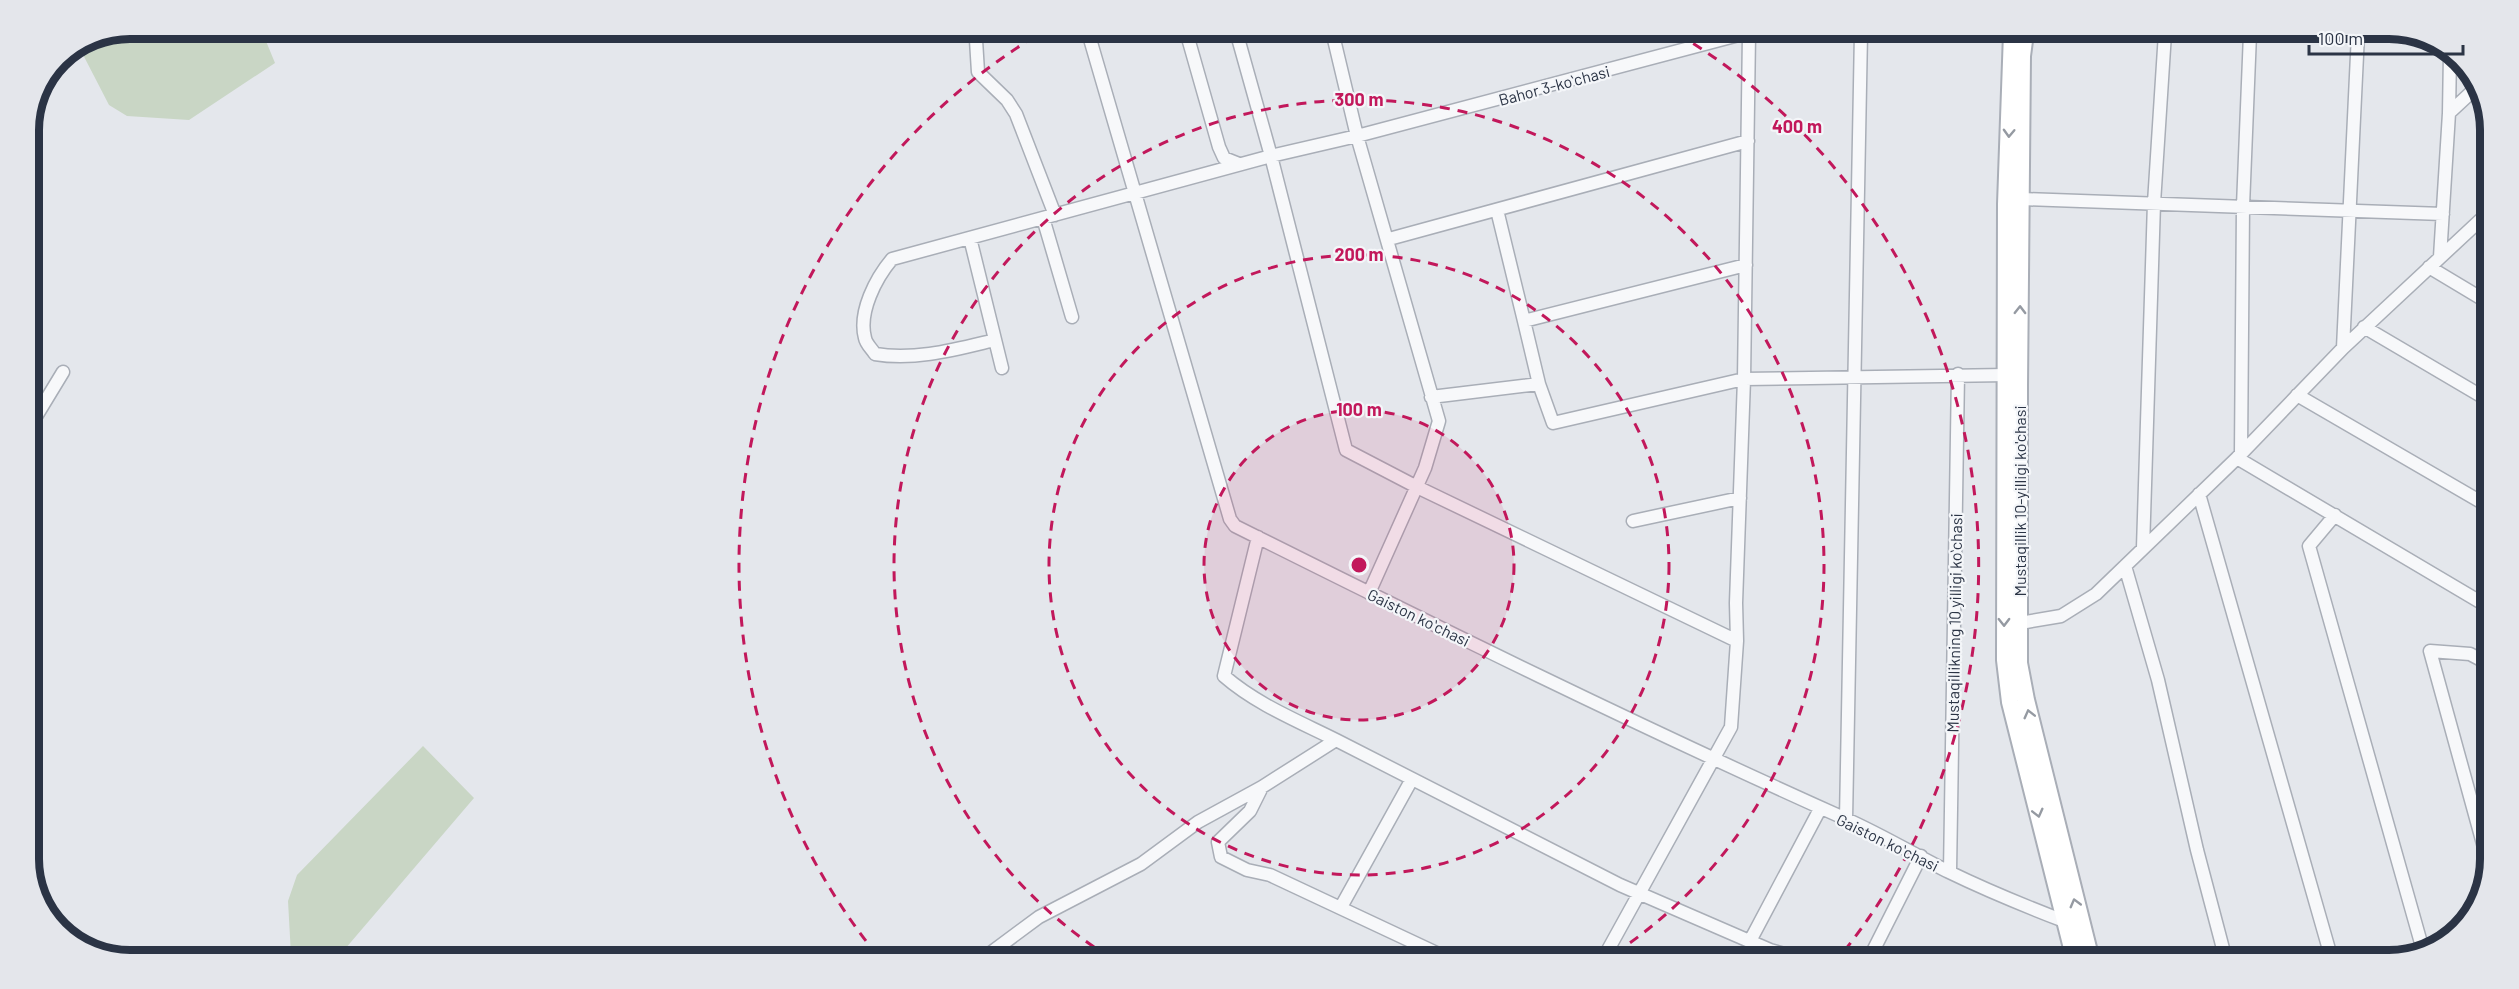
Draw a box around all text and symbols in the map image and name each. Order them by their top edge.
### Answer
scale bar [2309,18,2464,56]
text: 100 m [2318,27,2363,49]
street label: Bahor 3-koʻchasi [1496,61,1612,109]
text: 300 m [1335,88,1383,110]
text: 400 m [1772,115,1822,137]
one-way arrow [2003,129,2015,138]
text: 200 m [1334,243,1384,265]
one-way arrow [2014,305,2026,314]
text: 100 m [1336,398,1382,420]
street label: Mustaqillik 10-yilligi ko'chasi [2010,405,2029,597]
street label: Mustaqillikning 10 yilligi koʻchasi [1943,513,1965,733]
centre of rings [1349,555,1369,575]
street label: Gaiston koʻchasi [1365,584,1473,650]
one-way arrow [1998,618,2011,627]
one-way arrow [2024,709,2037,719]
one-way arrow [2031,808,2044,818]
street label: Gaiston koʻchasi [1834,809,1942,875]
one-way arrow [2070,898,2083,908]

